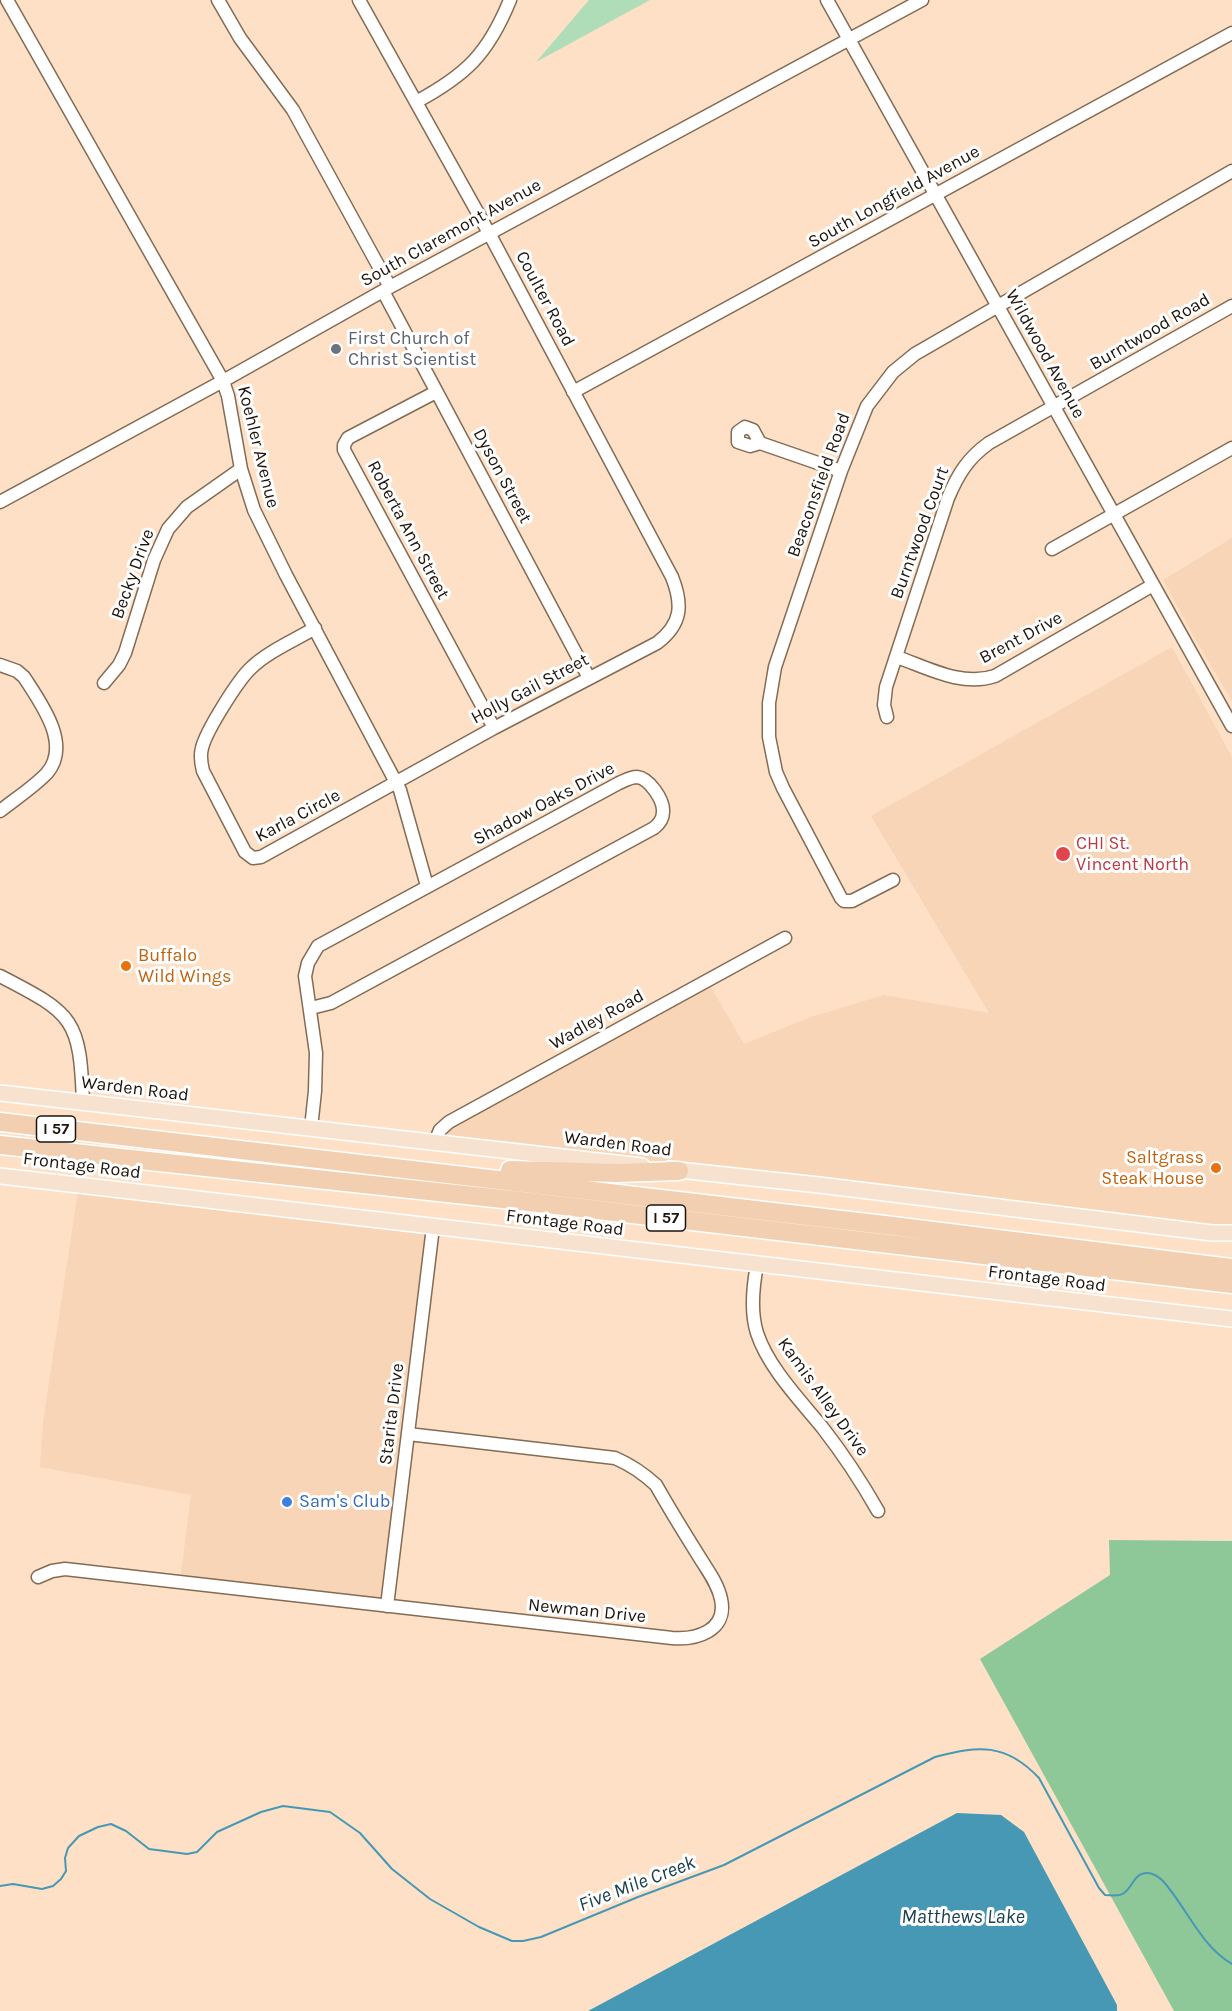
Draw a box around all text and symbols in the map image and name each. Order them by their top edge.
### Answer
street label: South Longfield Avenue [804,141,984,253]
street label: South Claremont Avenue [357,174,545,292]
street label: Coulter Road [511,248,579,350]
street label: Wildwood Avenue [1001,286,1089,422]
street label: Burntwood Road [1086,289,1214,375]
place label: First Church of Christ Scientist [348,328,476,370]
marker: First Church of Christ Scientist [329,342,343,356]
street label: Koehler Avenue [232,384,284,510]
street label: Beaconsfield Road [783,410,855,560]
street label: Dyson Street [468,425,536,527]
street label: Roberta Ann Street [362,457,454,603]
street label: Burntwood Court [886,464,954,602]
street label: Becky Drive [107,526,159,622]
street label: Brent Drive [976,607,1066,669]
street label: Holly Gail Street [467,649,593,729]
street label: Shadow Oaks Drive [470,758,618,850]
street label: Karla Circle [252,785,344,847]
place label: CHI St. Vincent North [1076,833,1189,876]
marker: CHI St. Vincent North [1054,845,1072,863]
place label: Buffalo Wild Wings [138,945,231,988]
marker: Buffalo Wild Wings [119,959,133,973]
street label: Wadley Road [546,985,648,1055]
street label: Warden Road [80,1072,190,1106]
road number: I 57 [36,1116,76,1142]
street label: Warden Road [563,1127,673,1161]
place label: Saltgrass Steak House [1101,1147,1204,1190]
street label: Frontage Road [22,1148,142,1184]
marker: Saltgrass Steak House [1209,1161,1223,1175]
street label: Frontage Road [505,1205,625,1241]
road number: I 57 [646,1205,686,1231]
street label: Frontage Road [987,1261,1107,1297]
street label: Kamis Alley Drive [773,1334,873,1460]
street label: Starita Drive [375,1362,409,1466]
place label: Sam's Club [299,1491,390,1513]
marker: Sam's Club [280,1495,294,1509]
street label: Newman Drive [527,1594,647,1628]
water label: Five Mile Creek [575,1851,699,1917]
water label: Matthews Lake [901,1905,1025,1929]

